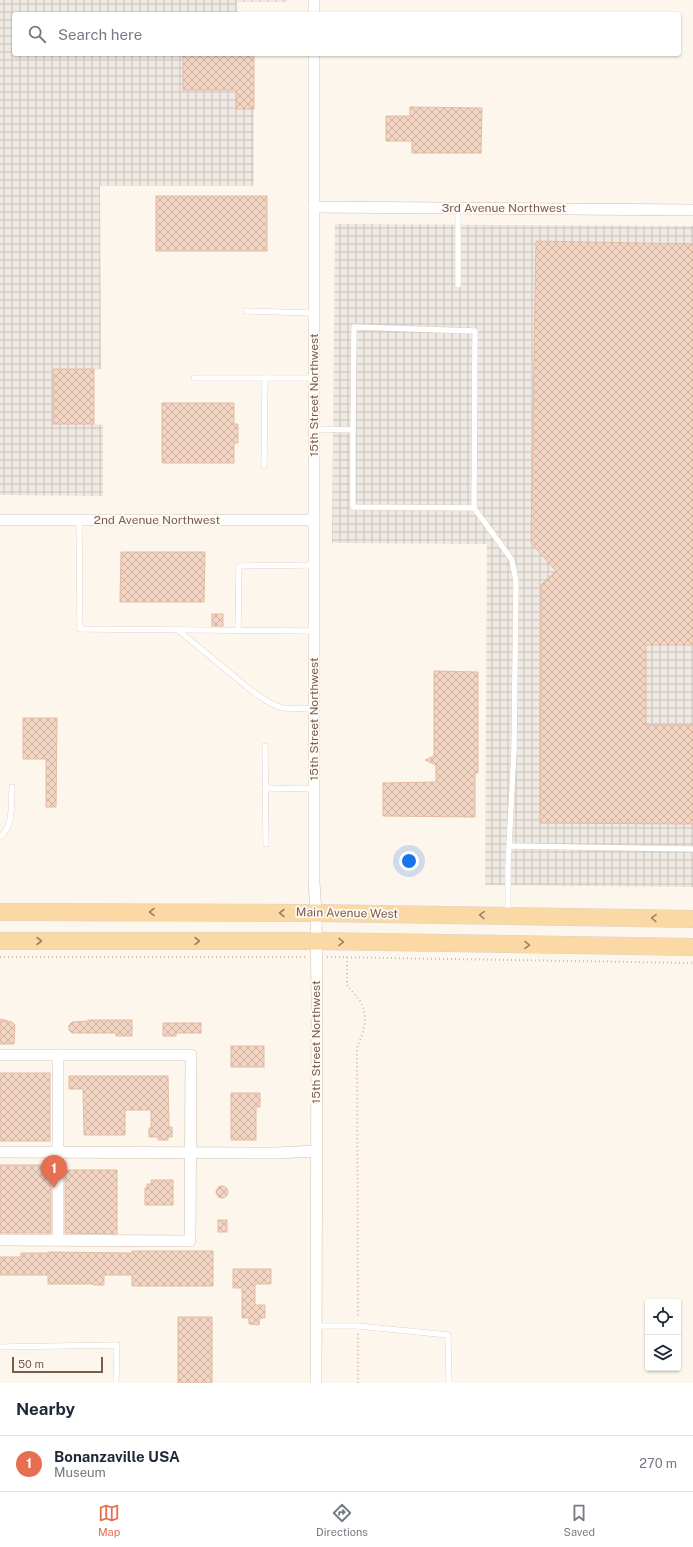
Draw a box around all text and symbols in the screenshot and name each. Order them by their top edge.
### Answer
search box [12,12,681,56]
icon: search [26,23,48,45]
text: Search here [58,26,142,43]
street label: 3rd Avenue Northwest [442,201,567,215]
street label: 15th Street Northwest [307,333,321,457]
street label: 2nd Avenue Northwest [94,513,221,527]
street label: 15th Street Northwest [307,657,321,781]
your location [399,851,419,871]
street label: Main Avenue West [296,905,399,921]
one-way arrow [149,908,155,916]
one-way arrow [279,909,285,917]
one-way arrow [479,911,485,920]
one-way arrow [651,914,657,922]
one-way arrow [36,937,42,945]
one-way arrow [194,937,200,945]
one-way arrow [338,938,344,946]
one-way arrow [524,940,530,949]
street label: 15th Street Northwest [309,980,323,1104]
pin: 1 [41,1155,67,1188]
map controls [645,1299,681,1371]
button: locate [645,1299,681,1335]
button: layers [645,1335,681,1371]
scale bar [12,1355,103,1374]
text: 50 m [18,1358,44,1370]
text: Nearby [16,1399,75,1419]
text: Bonanzaville USA [54,1448,180,1465]
text: 1 [26,1456,32,1471]
text: 270 m [639,1456,677,1471]
text: Museum [54,1465,106,1480]
tab: Map [98,1502,120,1538]
tab: Directions [316,1502,368,1538]
tab: Saved [564,1502,595,1538]

